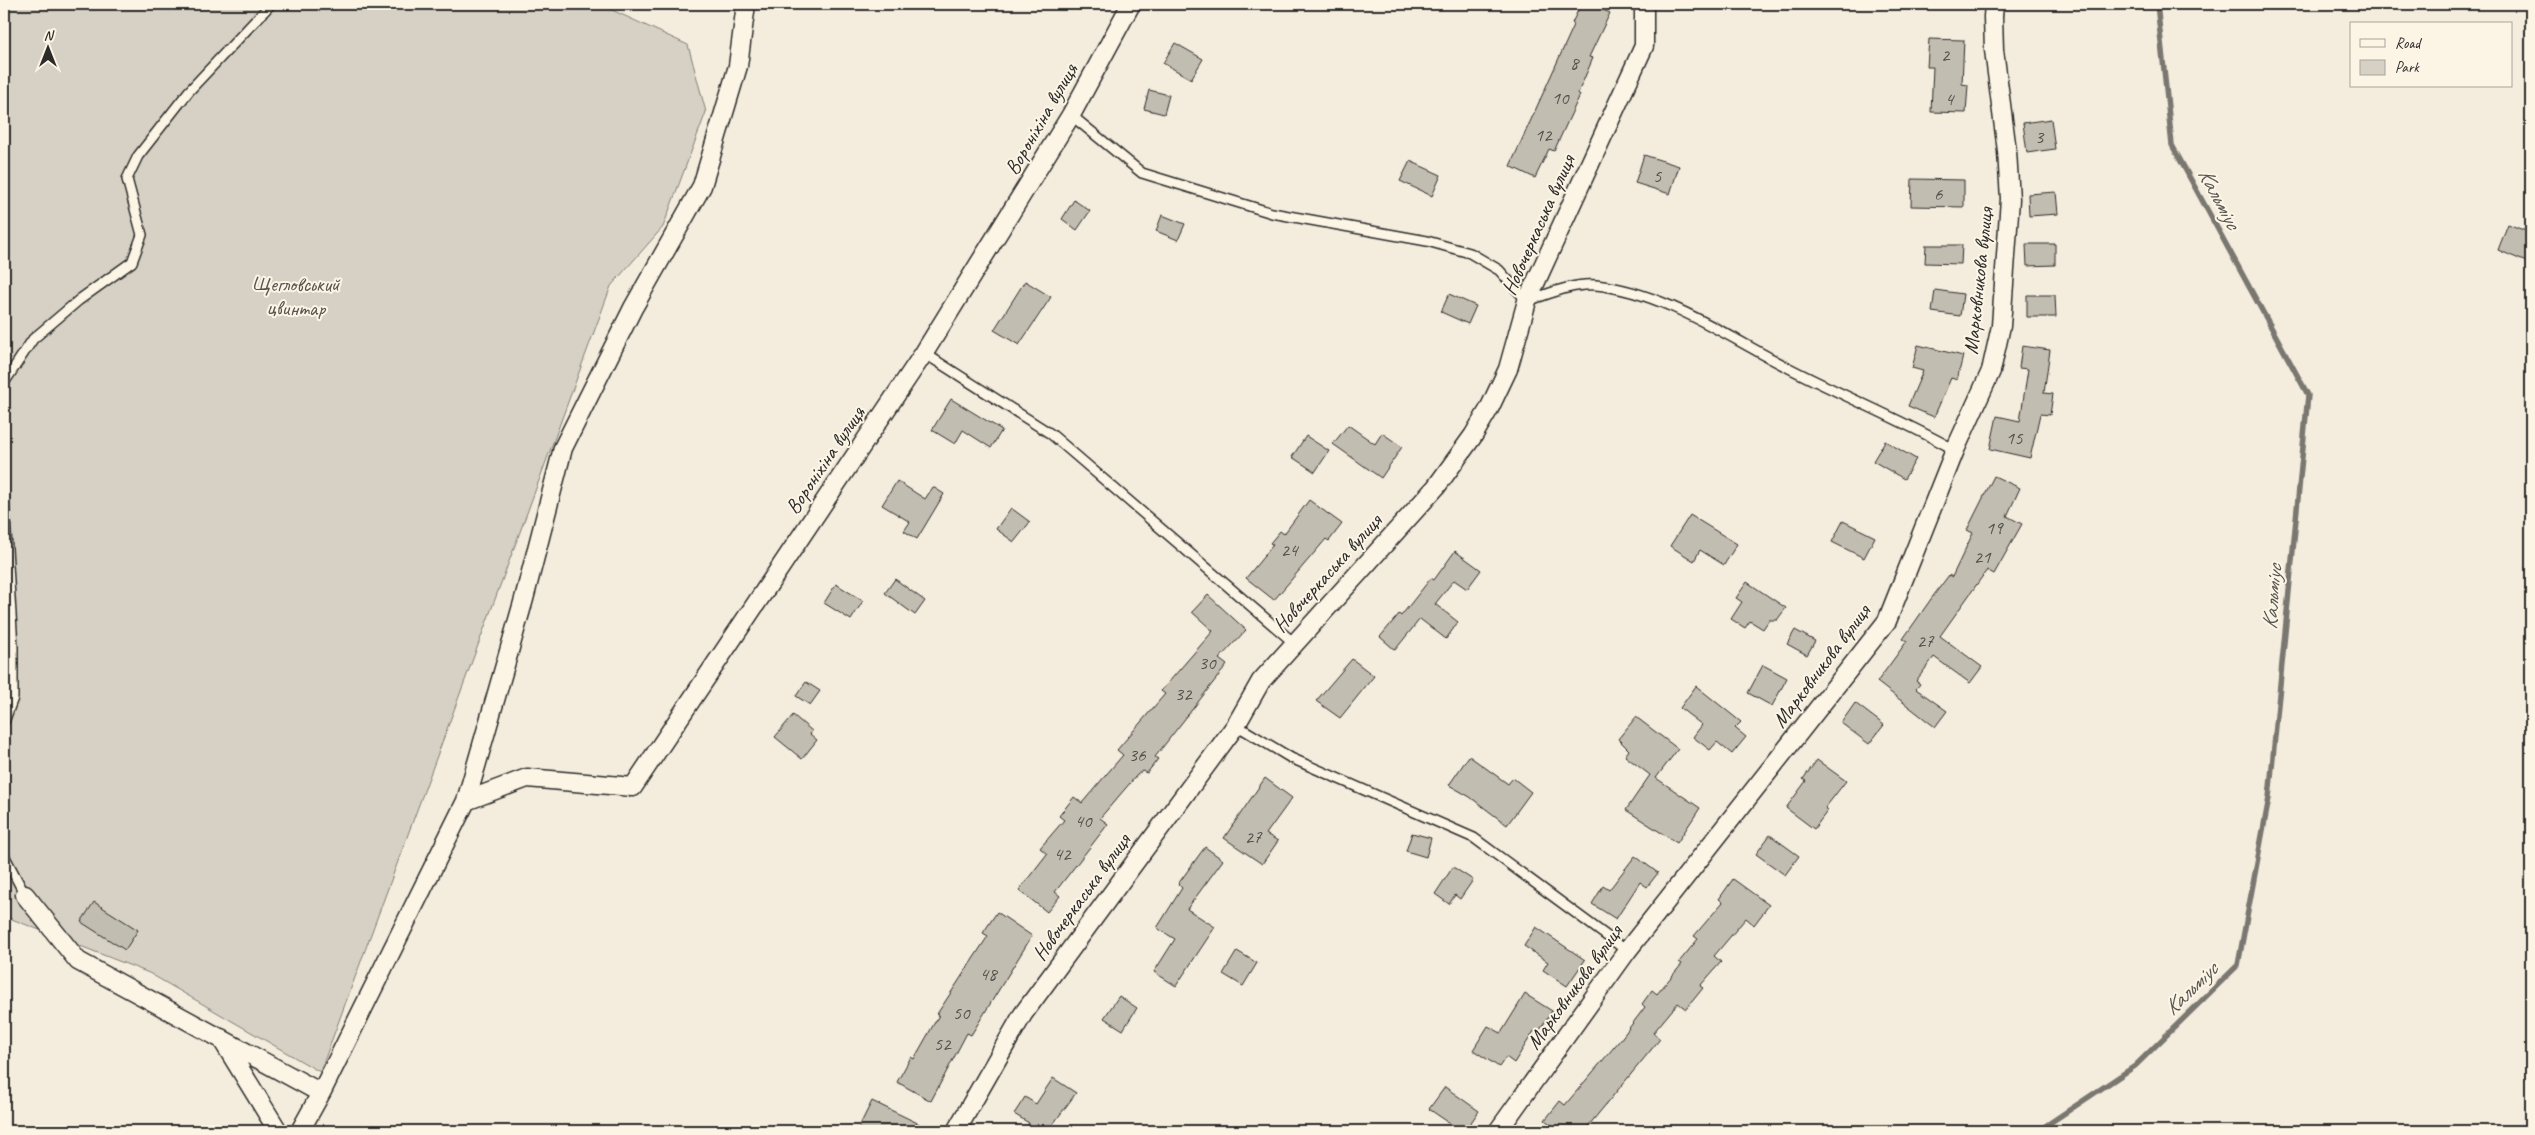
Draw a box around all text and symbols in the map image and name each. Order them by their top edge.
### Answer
north arrow [22,22,72,72]
legend [2350,22,2512,88]
text: N [44,27,55,44]
text: Road [2395,34,2422,53]
house number: 2 [1941,43,1951,67]
house number: 8 [1570,51,1581,75]
street label: Вороніхіна вулиця [999,57,1084,179]
text: Park [2395,58,2420,77]
house number: 10 [1551,86,1570,110]
house number: 4 [1945,87,1956,111]
house number: 12 [1534,123,1553,147]
house number: 3 [2035,125,2045,149]
street label: Новочеркаська вулиця [1496,150,1581,299]
water label: Кальміус [2192,163,2248,237]
house number: 5 [1653,164,1663,188]
house number: 6 [1934,182,1944,206]
street label: Марковникова вулиця [1957,205,1999,356]
park label: Щегловський цвинтар [252,271,341,321]
street label: Вороніхіна вулиця [779,400,871,519]
house number: 15 [2005,426,2024,450]
street label: Новочеркаська вулиця [1267,507,1388,638]
house number: 19 [1985,516,2004,540]
house number: 24 [1280,538,1300,562]
house number: 21 [1973,545,1992,569]
water label: Кальміус [2255,560,2289,631]
street label: Марковникова вулиця [1766,598,1877,733]
house number: 27 [1916,629,1935,653]
house number: 30 [1198,651,1217,675]
house number: 32 [1174,682,1193,706]
house number: 36 [1128,743,1147,767]
house number: 40 [1074,809,1093,833]
house number: 27 [1244,825,1263,849]
street label: Новочеркаська вулиця [1026,827,1137,966]
house number: 42 [1053,842,1072,866]
street label: Марковникова вулиця [1520,919,1629,1054]
water label: Кальміус [2158,954,2226,1021]
house number: 48 [979,962,999,986]
house number: 50 [952,1001,971,1025]
house number: 52 [933,1032,952,1056]

